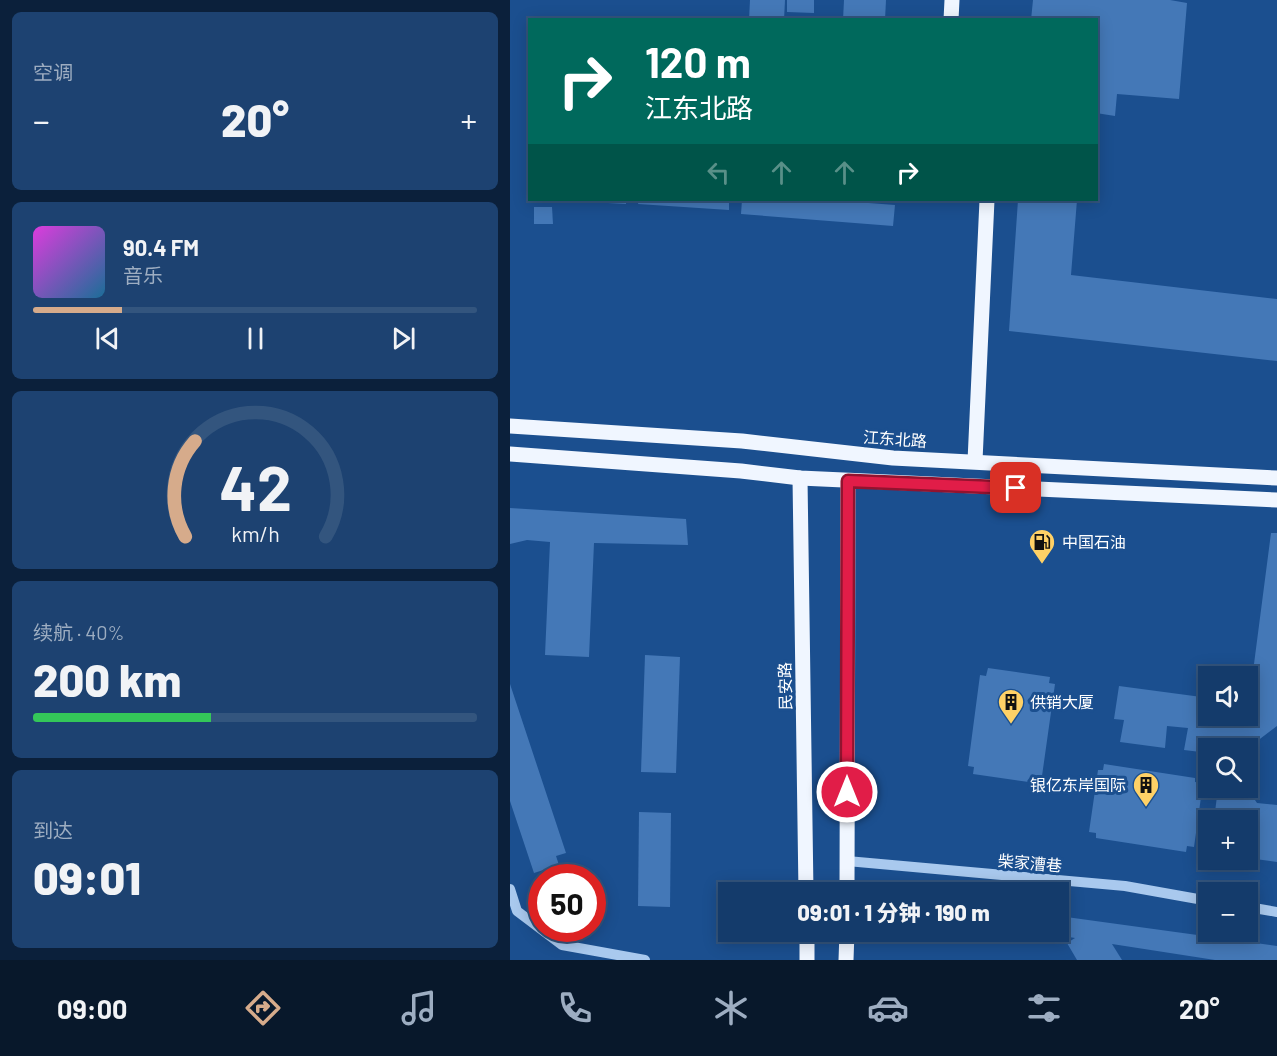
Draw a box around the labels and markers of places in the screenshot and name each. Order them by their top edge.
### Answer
pin [990,462,1041,513]
fuel station icon: 中国石油 [1027,527,1057,565]
place label: 中国石油 [1062,532,1126,551]
building icon: 供销大厦 [996,687,1026,725]
place label: 供销大厦 [1030,692,1094,711]
building icon: 银亿东岸国际 [1131,770,1161,808]
place label: 银亿东岸国际 [1030,775,1126,794]

